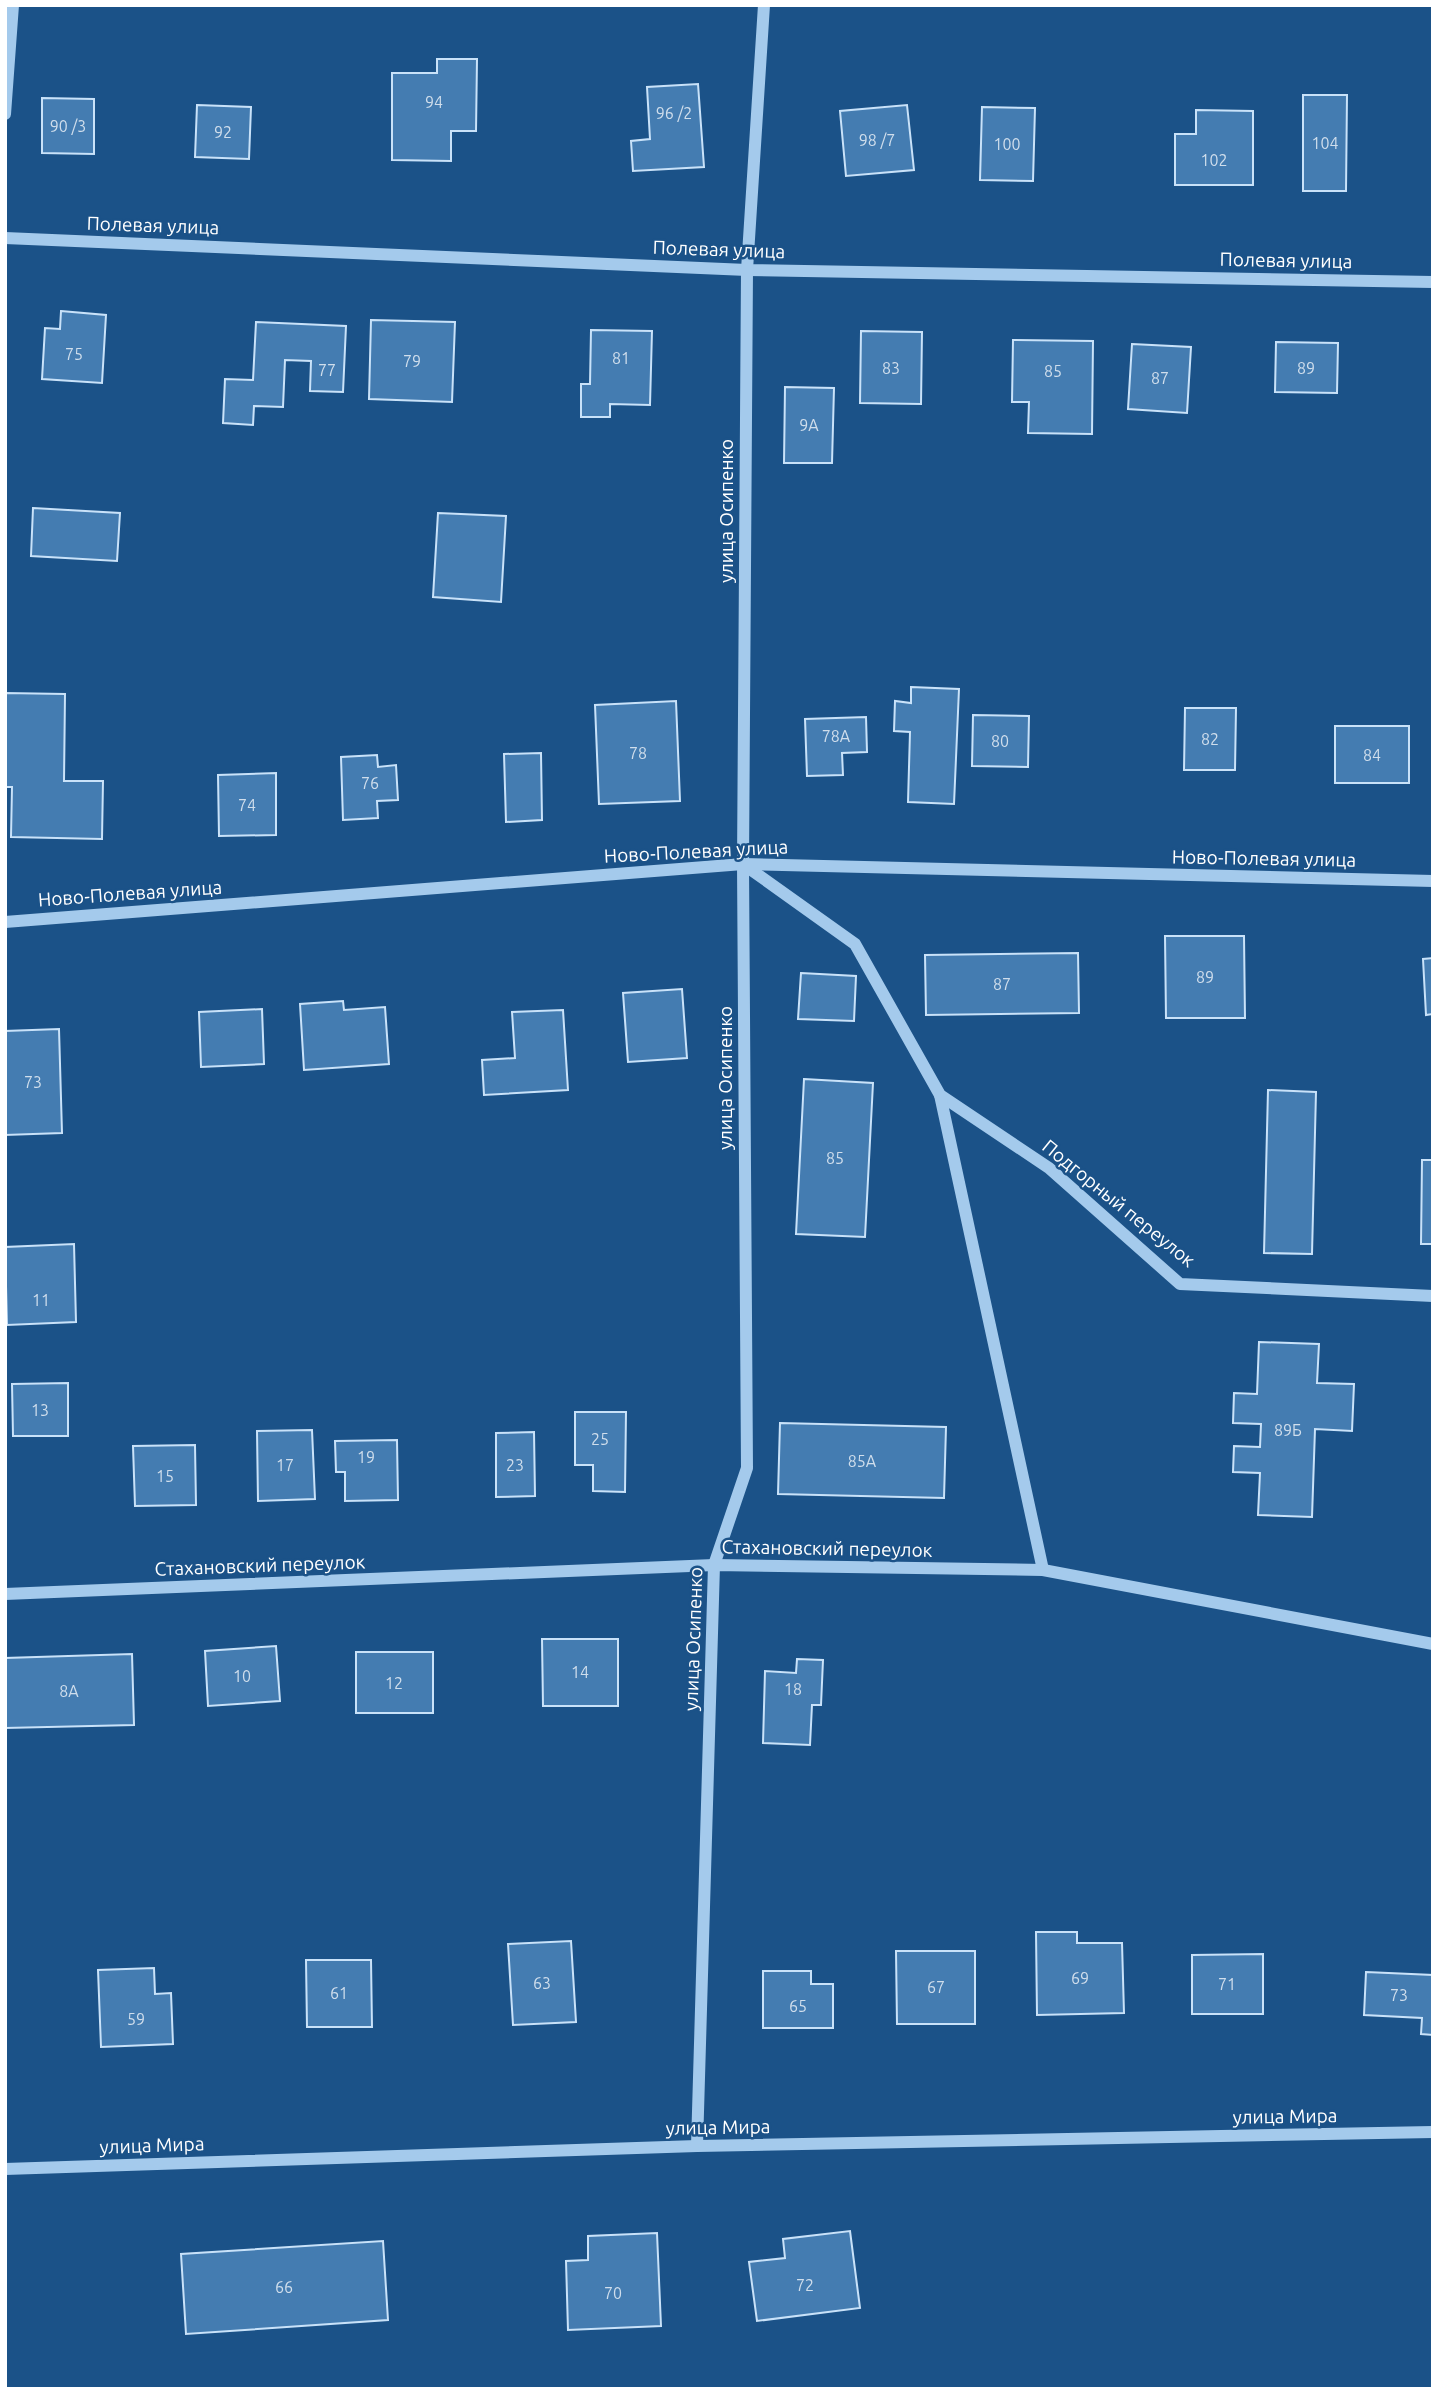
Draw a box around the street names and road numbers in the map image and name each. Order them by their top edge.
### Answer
street label: Полевая улица [86,212,220,238]
street label: Полевая улица [652,236,786,262]
street label: Полевая улица [1219,248,1353,272]
street label: улица Осипенко [715,439,737,583]
street label: Ново-Полевая улица [603,835,789,867]
street label: Ново-Полевая улица [1172,845,1356,871]
street label: Ново-Полевая улица [37,876,223,910]
street label: улица Осипенко [714,1006,736,1150]
street label: Подгорный переулок [1038,1135,1200,1271]
street label: Стахановский переулок [721,1535,933,1561]
street label: Стахановский переулок [154,1550,366,1580]
street label: улица Осипенко [679,1567,707,1711]
street label: улица Мира [1232,2104,1338,2128]
street label: улица Мира [665,2115,771,2139]
street label: улица Мира [99,2132,205,2158]

